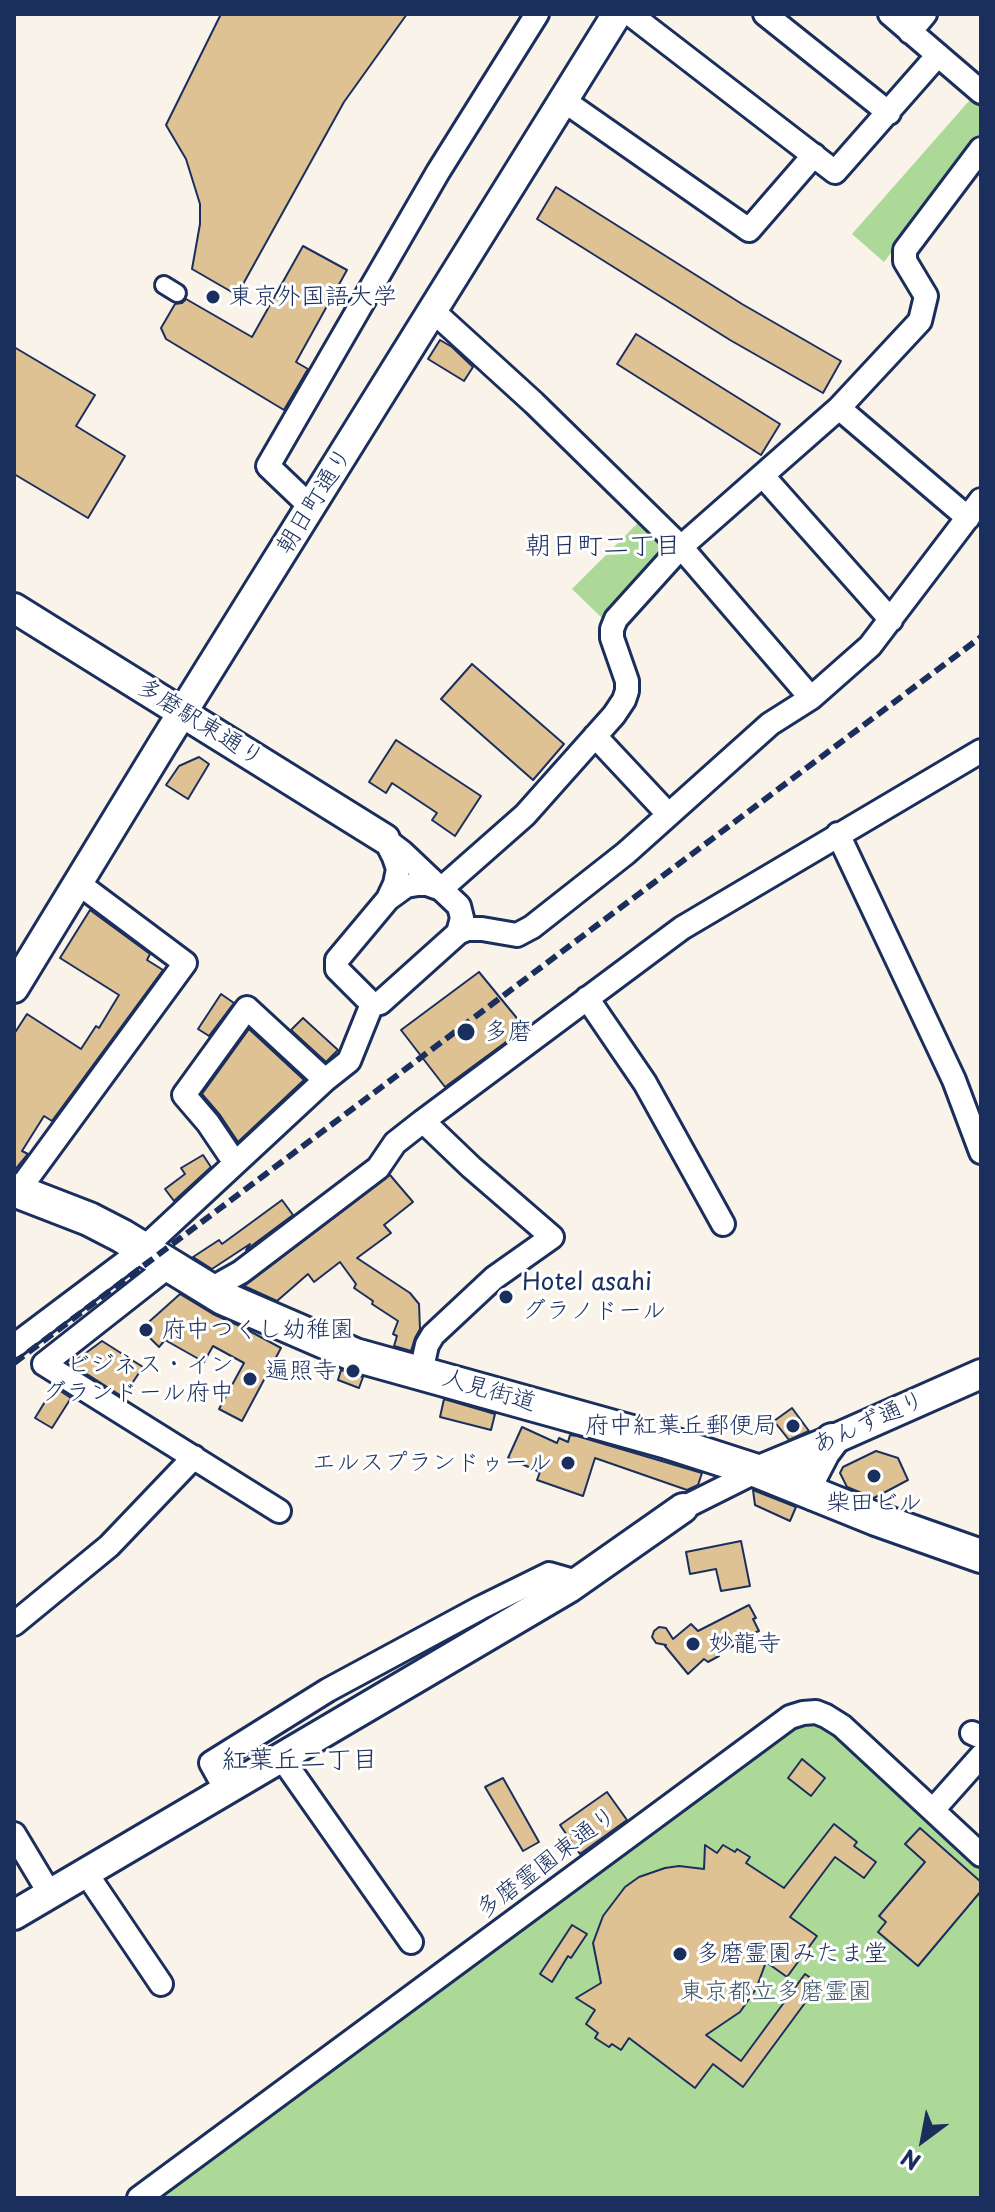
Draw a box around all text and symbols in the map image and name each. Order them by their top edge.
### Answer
place label: 東京外国語大学 [229,283,397,311]
marker: 東京外国語大学 [204,288,222,306]
street label: 朝日町通り [271,442,359,560]
district label: 朝日町二丁目 [525,531,681,563]
street label: 多磨駅東通り [131,673,269,773]
place label: 多磨 [484,1018,532,1046]
marker: 多磨 [455,1021,477,1043]
place label: Hotel asahi グラノドール [522,1269,666,1325]
marker: Hotel asahi グラノドール [497,1288,515,1306]
place label: 府中つくし幼稚園 [162,1316,354,1344]
marker: 府中つくし幼稚園 [137,1321,155,1339]
place label: ビジネス・イン グランドール府中 [42,1351,234,1407]
place label: 遍照寺 [265,1357,337,1385]
marker: 遍照寺 [344,1362,362,1380]
street label: 人見街道 [439,1364,539,1418]
marker: ビジネス・イン グランドール府中 [241,1370,259,1388]
street label: あんず通り [808,1385,930,1461]
place label: 府中紅葉丘郵便局 [585,1412,777,1440]
marker: 府中紅葉丘郵便局 [784,1417,802,1435]
place label: エルスプランドゥール [312,1449,552,1477]
marker: エルスプランドゥール [559,1454,577,1472]
marker: 柴田ビル [865,1467,883,1485]
place label: 柴田ビル [826,1489,922,1517]
place label: 妙龍寺 [709,1630,781,1658]
marker: 妙龍寺 [684,1635,702,1653]
district label: 紅葉丘二丁目 [222,1745,378,1777]
street label: 多磨霊園東通り [471,1801,623,1925]
place label: 多磨霊園みたま堂 [696,1940,888,1968]
marker: 多磨霊園みたま堂 [671,1945,689,1963]
park label: 東京都立多磨霊園 [680,1978,872,2006]
north arrow [883,2100,963,2180]
text: N [894,2142,926,2179]

